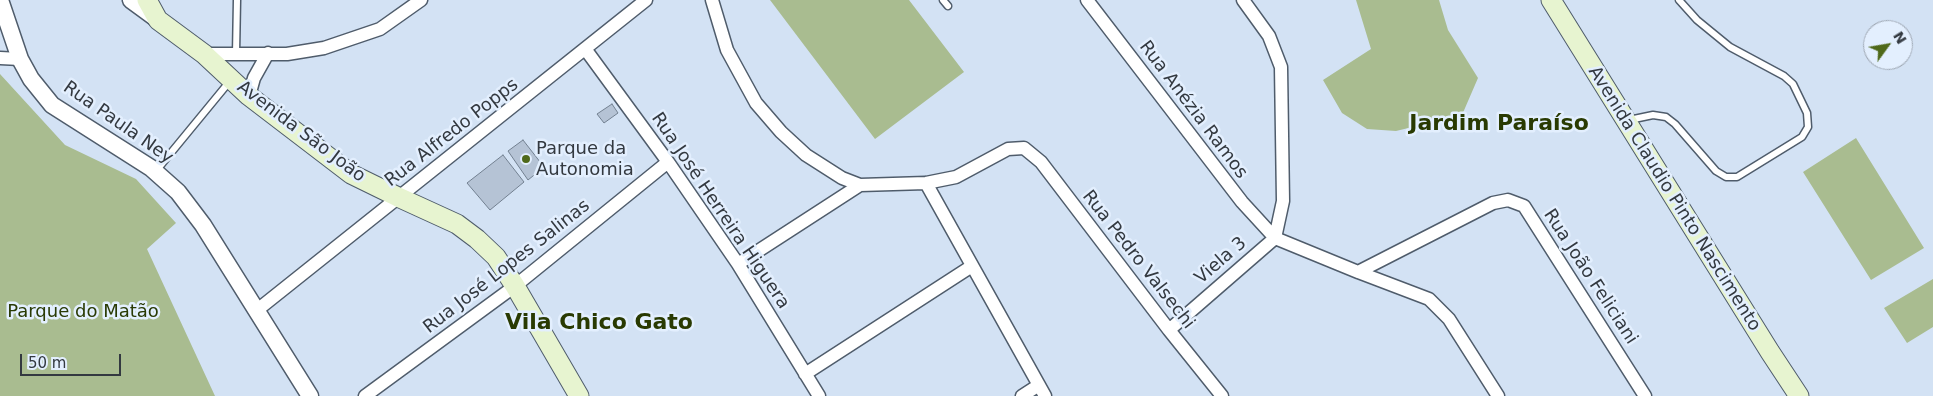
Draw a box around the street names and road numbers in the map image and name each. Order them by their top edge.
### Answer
street label: Rua Anézia Ramos [1134,37,1252,183]
street label: Avenida Claudio Pinto Nascimento [1583,63,1765,335]
street label: Rua Alfredo Popps [381,74,523,192]
street label: Rua Paula Ney [59,77,177,169]
street label: Avenida São João [233,77,369,187]
street label: Rua José Herreira Higuera [646,109,794,313]
street label: Rua Pedro Valsechi [1077,186,1199,334]
street label: Rua José Lopes Salinas [420,195,594,339]
street label: Rua João Feliciani [1538,205,1642,349]
street label: Viela 3 [1191,233,1251,289]

